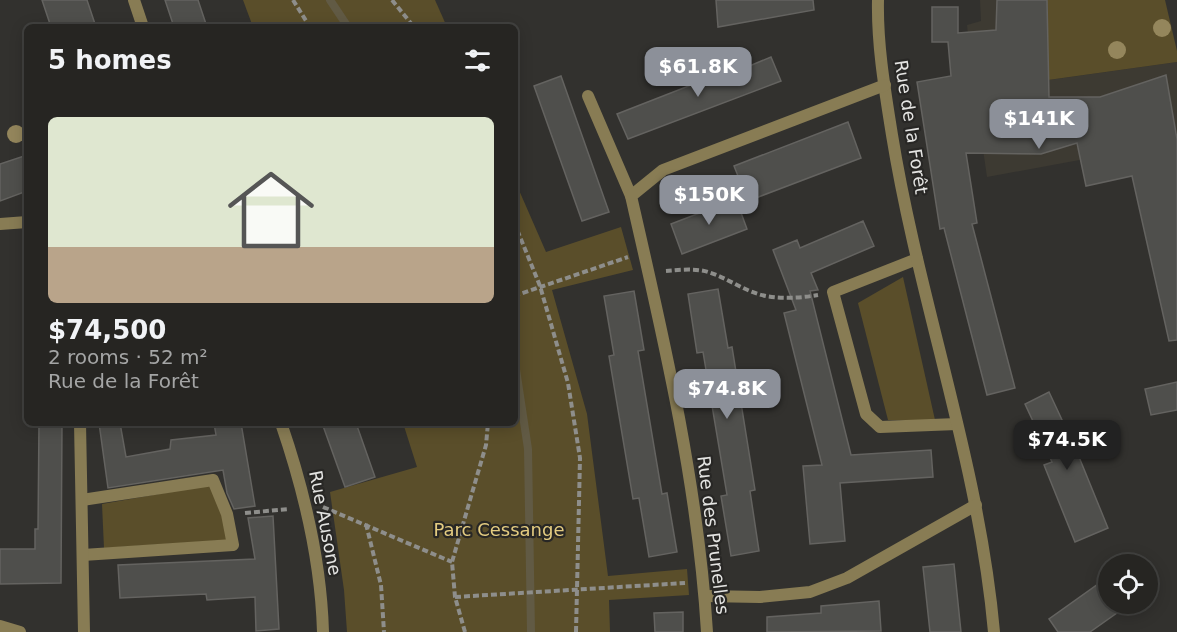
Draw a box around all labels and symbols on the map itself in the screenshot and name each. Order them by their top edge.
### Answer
pin: $61.8K [649,47,747,98]
street label: Rue de la Forêt [891,58,932,196]
pin: $141K [997,99,1081,150]
pin: $150K [667,175,751,226]
pin: $74.8K [678,369,776,420]
pin: $74.5K [1018,420,1116,471]
street label: Rue des Prunelles [693,454,734,616]
street label: Rue Ausone [305,469,346,577]
park label: Parc Cessange [433,519,565,540]

